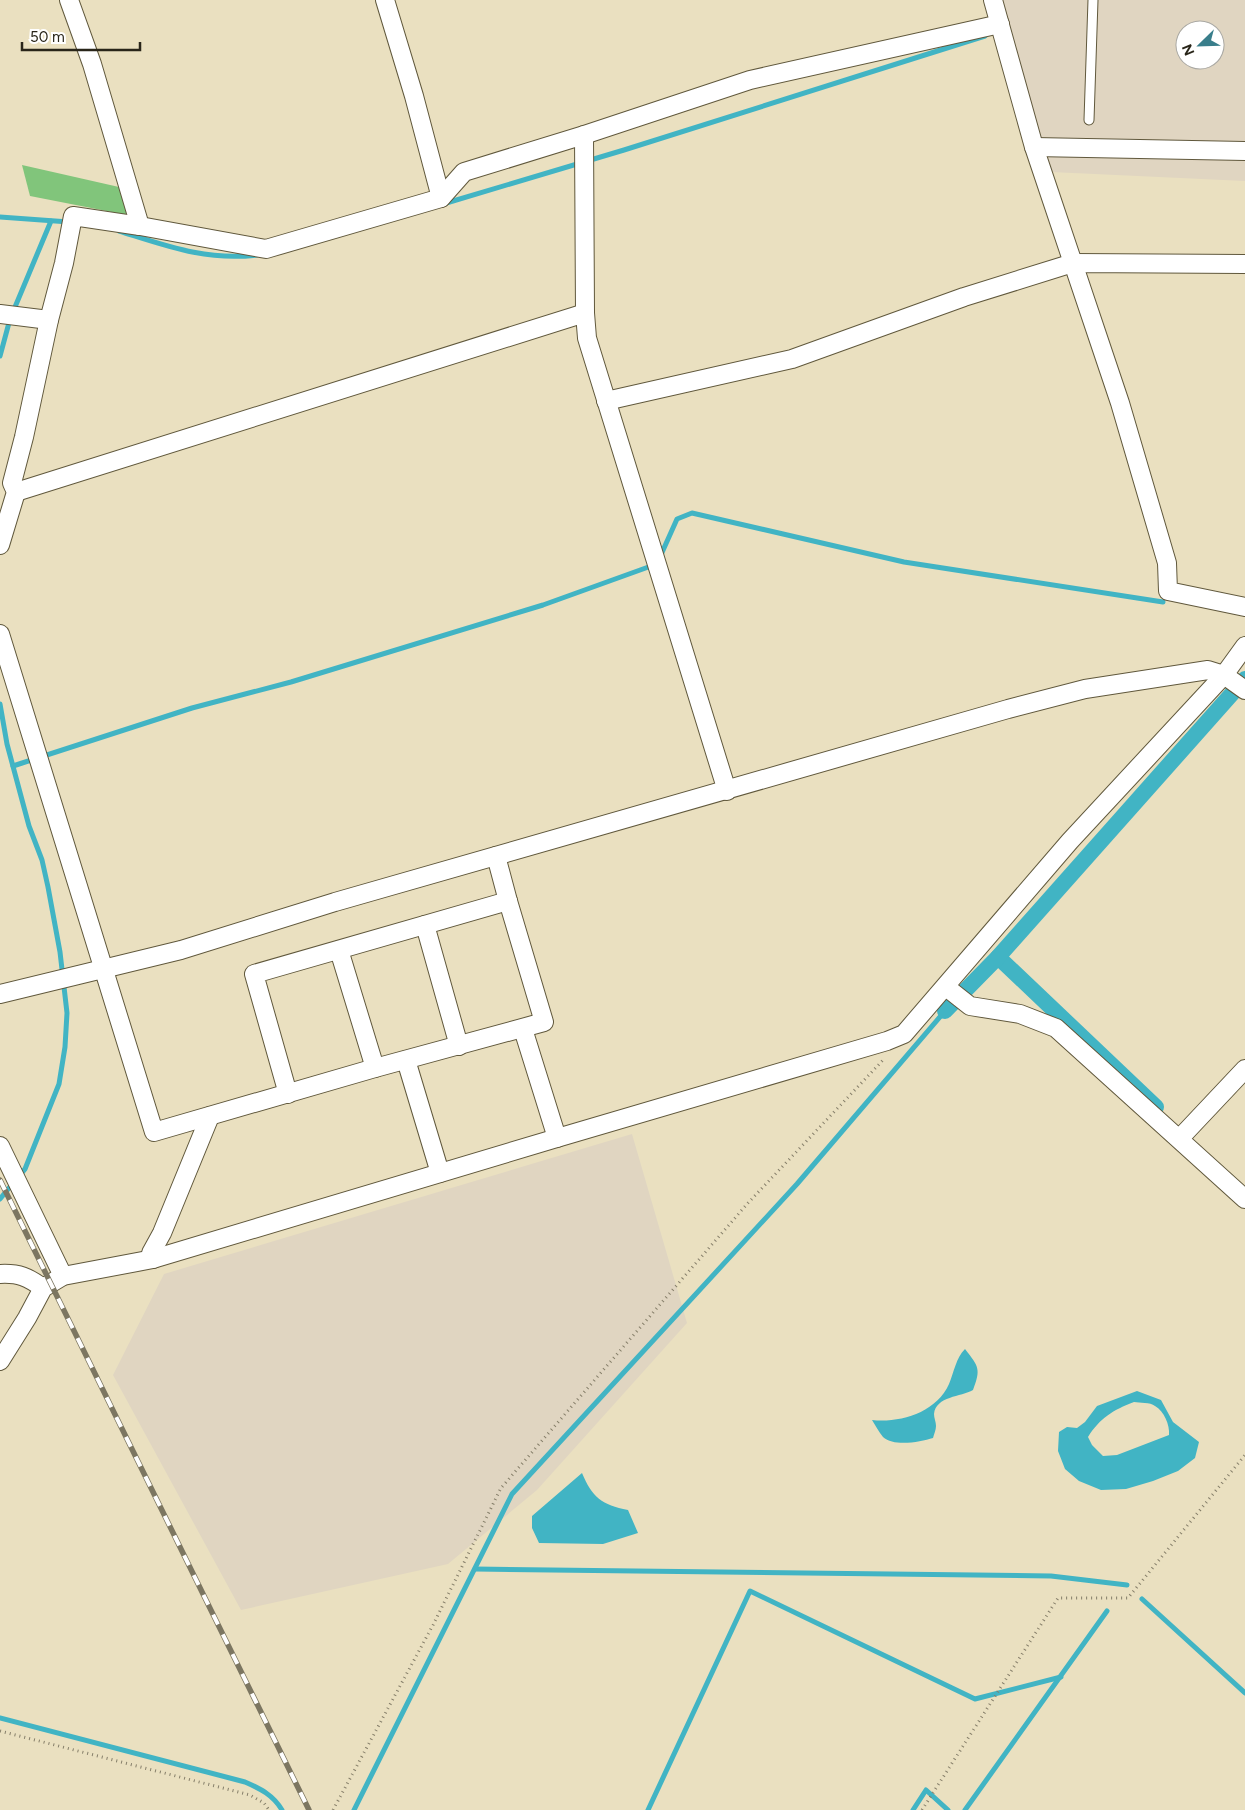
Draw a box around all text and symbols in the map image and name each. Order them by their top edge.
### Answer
scale bar [22,20,140,52]
north arrow [1175,20,1225,70]
text: 50 m [30,28,65,46]
text: N [1179,42,1198,58]

